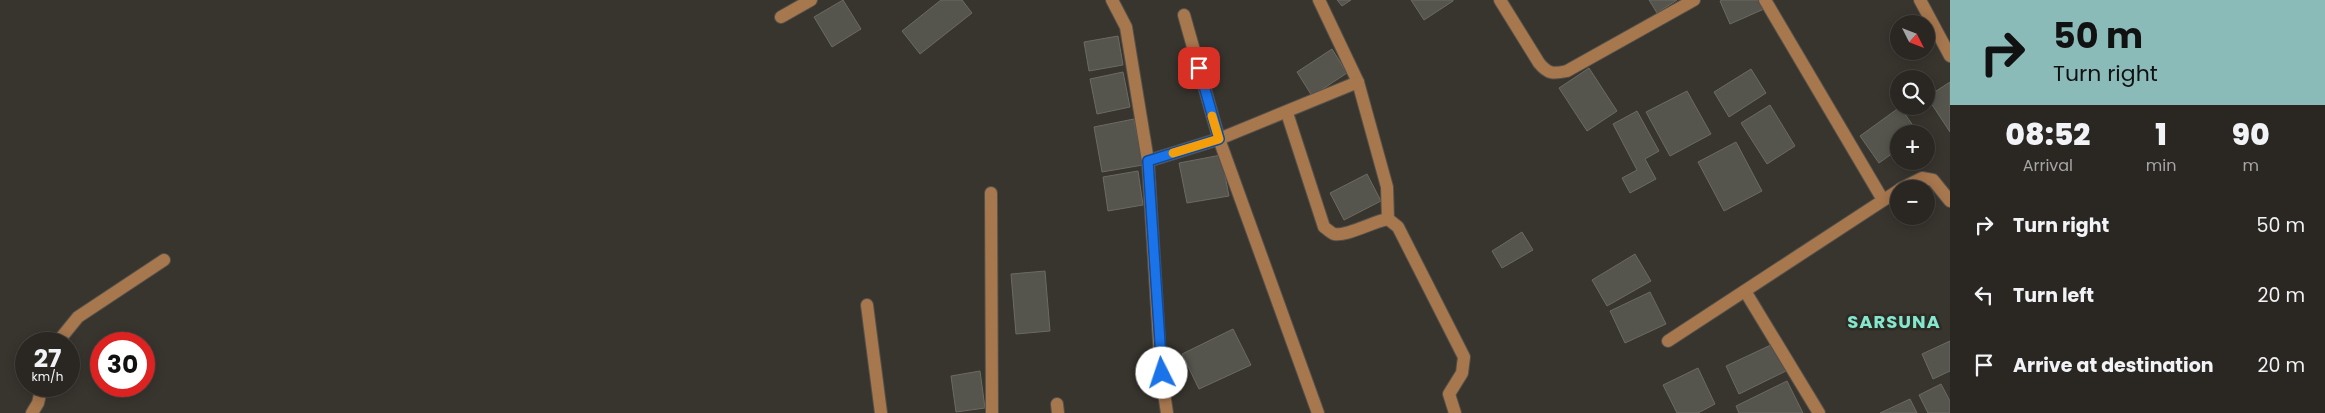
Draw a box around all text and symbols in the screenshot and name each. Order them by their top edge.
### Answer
text: 50 m [2053,11,2143,60]
north arrow [1890,15,1935,60]
map controls [1890,15,1935,225]
icon: right [1970,20,2035,85]
pin [1178,47,1220,89]
icon: arrive [1185,54,1213,82]
text: Turn right [2053,58,2158,89]
button: search [1890,70,1935,115]
text: 08:52 [2005,113,2090,156]
text: 1 [2155,113,2167,156]
text: 90 [2232,113,2270,156]
button: + [1890,125,1935,170]
text: Arrival [2023,154,2073,177]
text: min [2146,154,2176,177]
text: m [2242,154,2259,177]
button: − [1890,180,1935,225]
icon: right [1970,211,1998,239]
text: Turn right [2013,212,2109,239]
text: 50 m [2256,212,2305,239]
icon: left [1970,281,1998,309]
text: Turn left [2013,282,2094,309]
text: 20 m [2257,282,2305,309]
district label: SARSUNA [1847,309,1941,334]
speed limit sign: 30 [90,332,155,397]
text: 27 [34,341,61,376]
position arrow [1135,346,1187,398]
icon: arrive [1970,351,1998,379]
text: Arrive at destination [2013,352,2214,379]
text: 20 m [2257,352,2305,379]
text: km/h [32,368,63,385]

